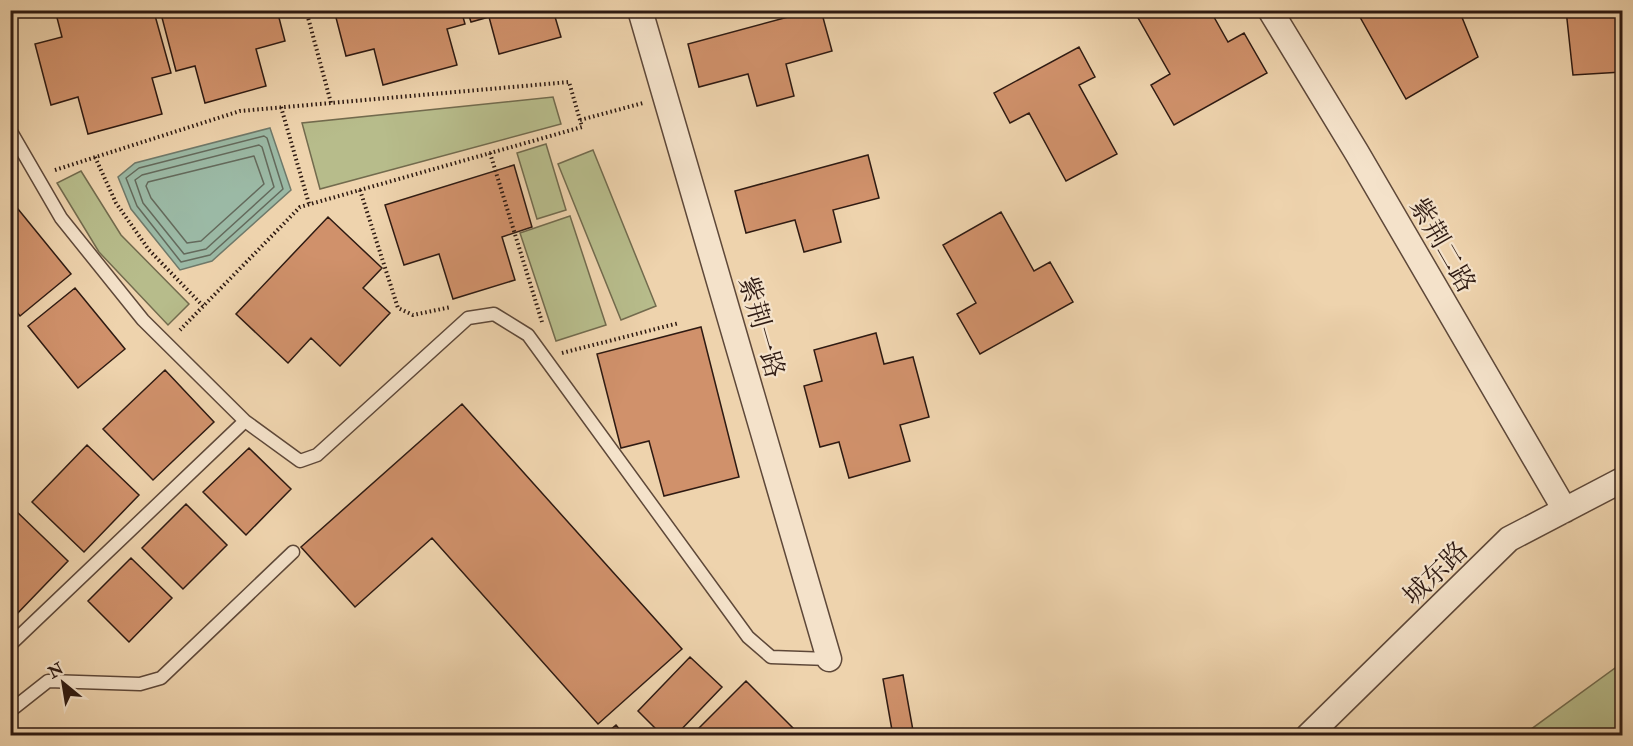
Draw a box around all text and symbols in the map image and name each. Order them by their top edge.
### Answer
street label: 紫荆二路 [1402,192,1482,299]
street label: 紫荆一路 [731,273,791,382]
street label: 城东路 [1397,535,1475,612]
north arrow [33,653,93,713]
text: N [44,658,68,684]

